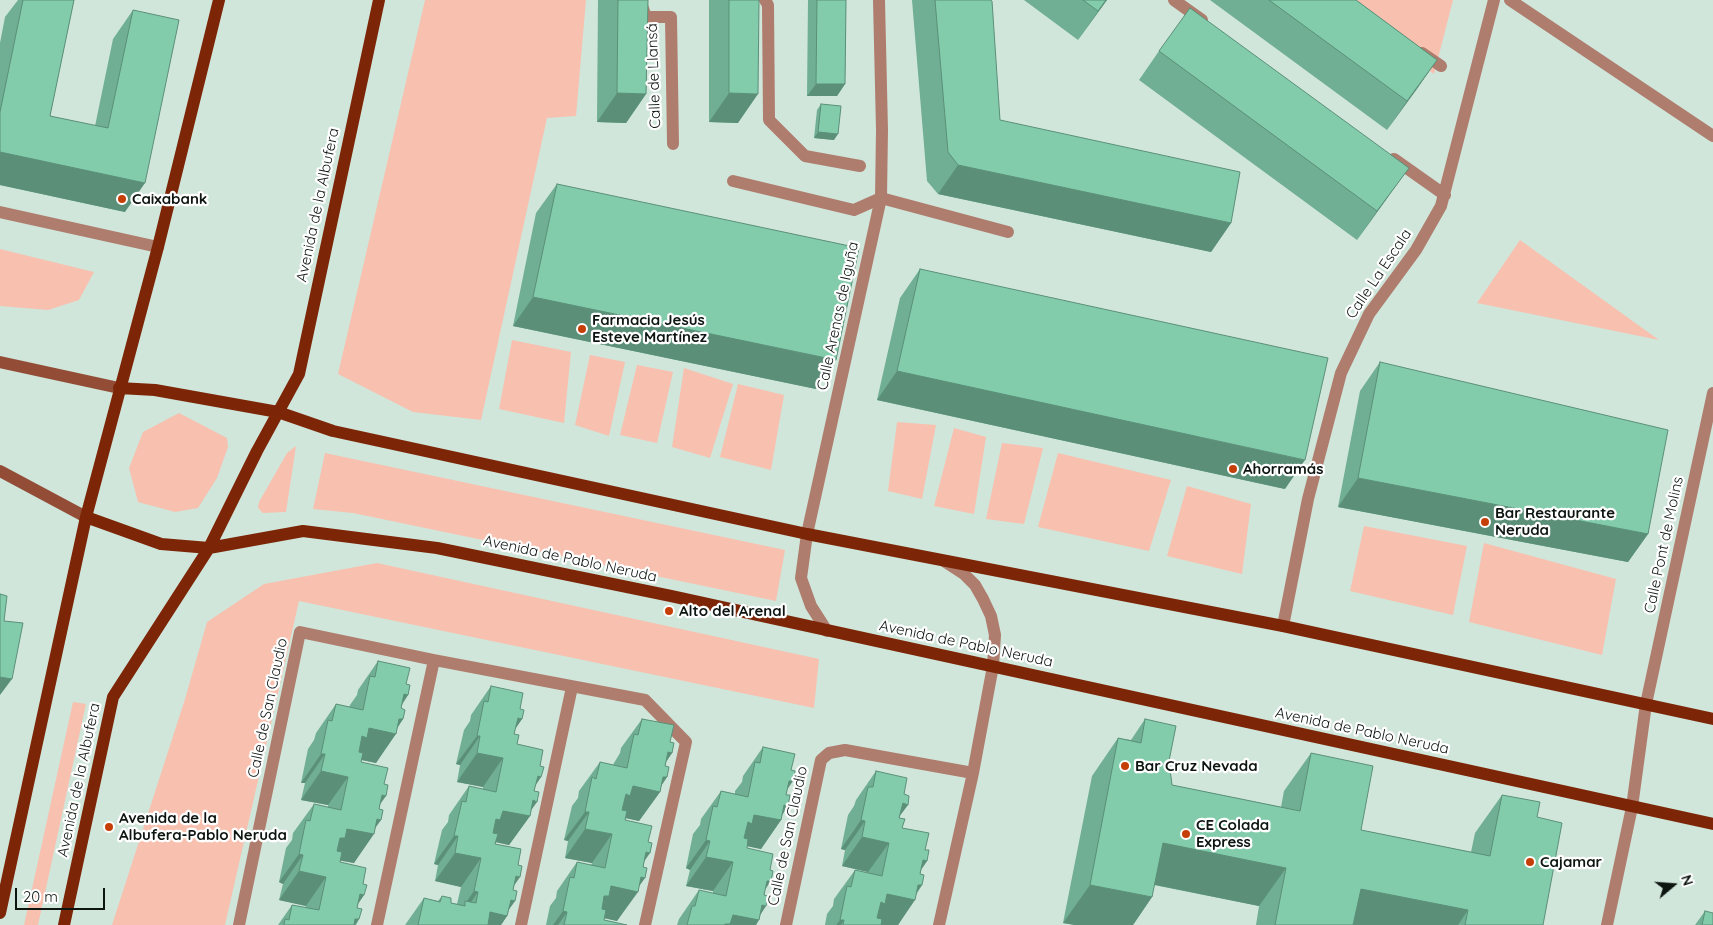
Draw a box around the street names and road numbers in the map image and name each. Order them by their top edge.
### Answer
street label: Calle de Llansá [643,23,665,129]
street label: Avenida de la Albufera [293,126,343,284]
street label: Calle La Escala [1342,226,1416,322]
street label: Calle Arenas de Iguña [813,240,863,392]
street label: Calle Pont de Molins [1641,475,1687,615]
street label: Avenida de Pablo Neruda [482,532,658,586]
street label: Avenida de Pablo Neruda [878,617,1054,671]
street label: Calle de San Claudio [244,637,292,779]
street label: Avenida de la Albufera [54,701,104,859]
street label: Avenida de Pablo Neruda [1274,704,1450,758]
street label: Calle de San Claudio [764,765,812,907]

